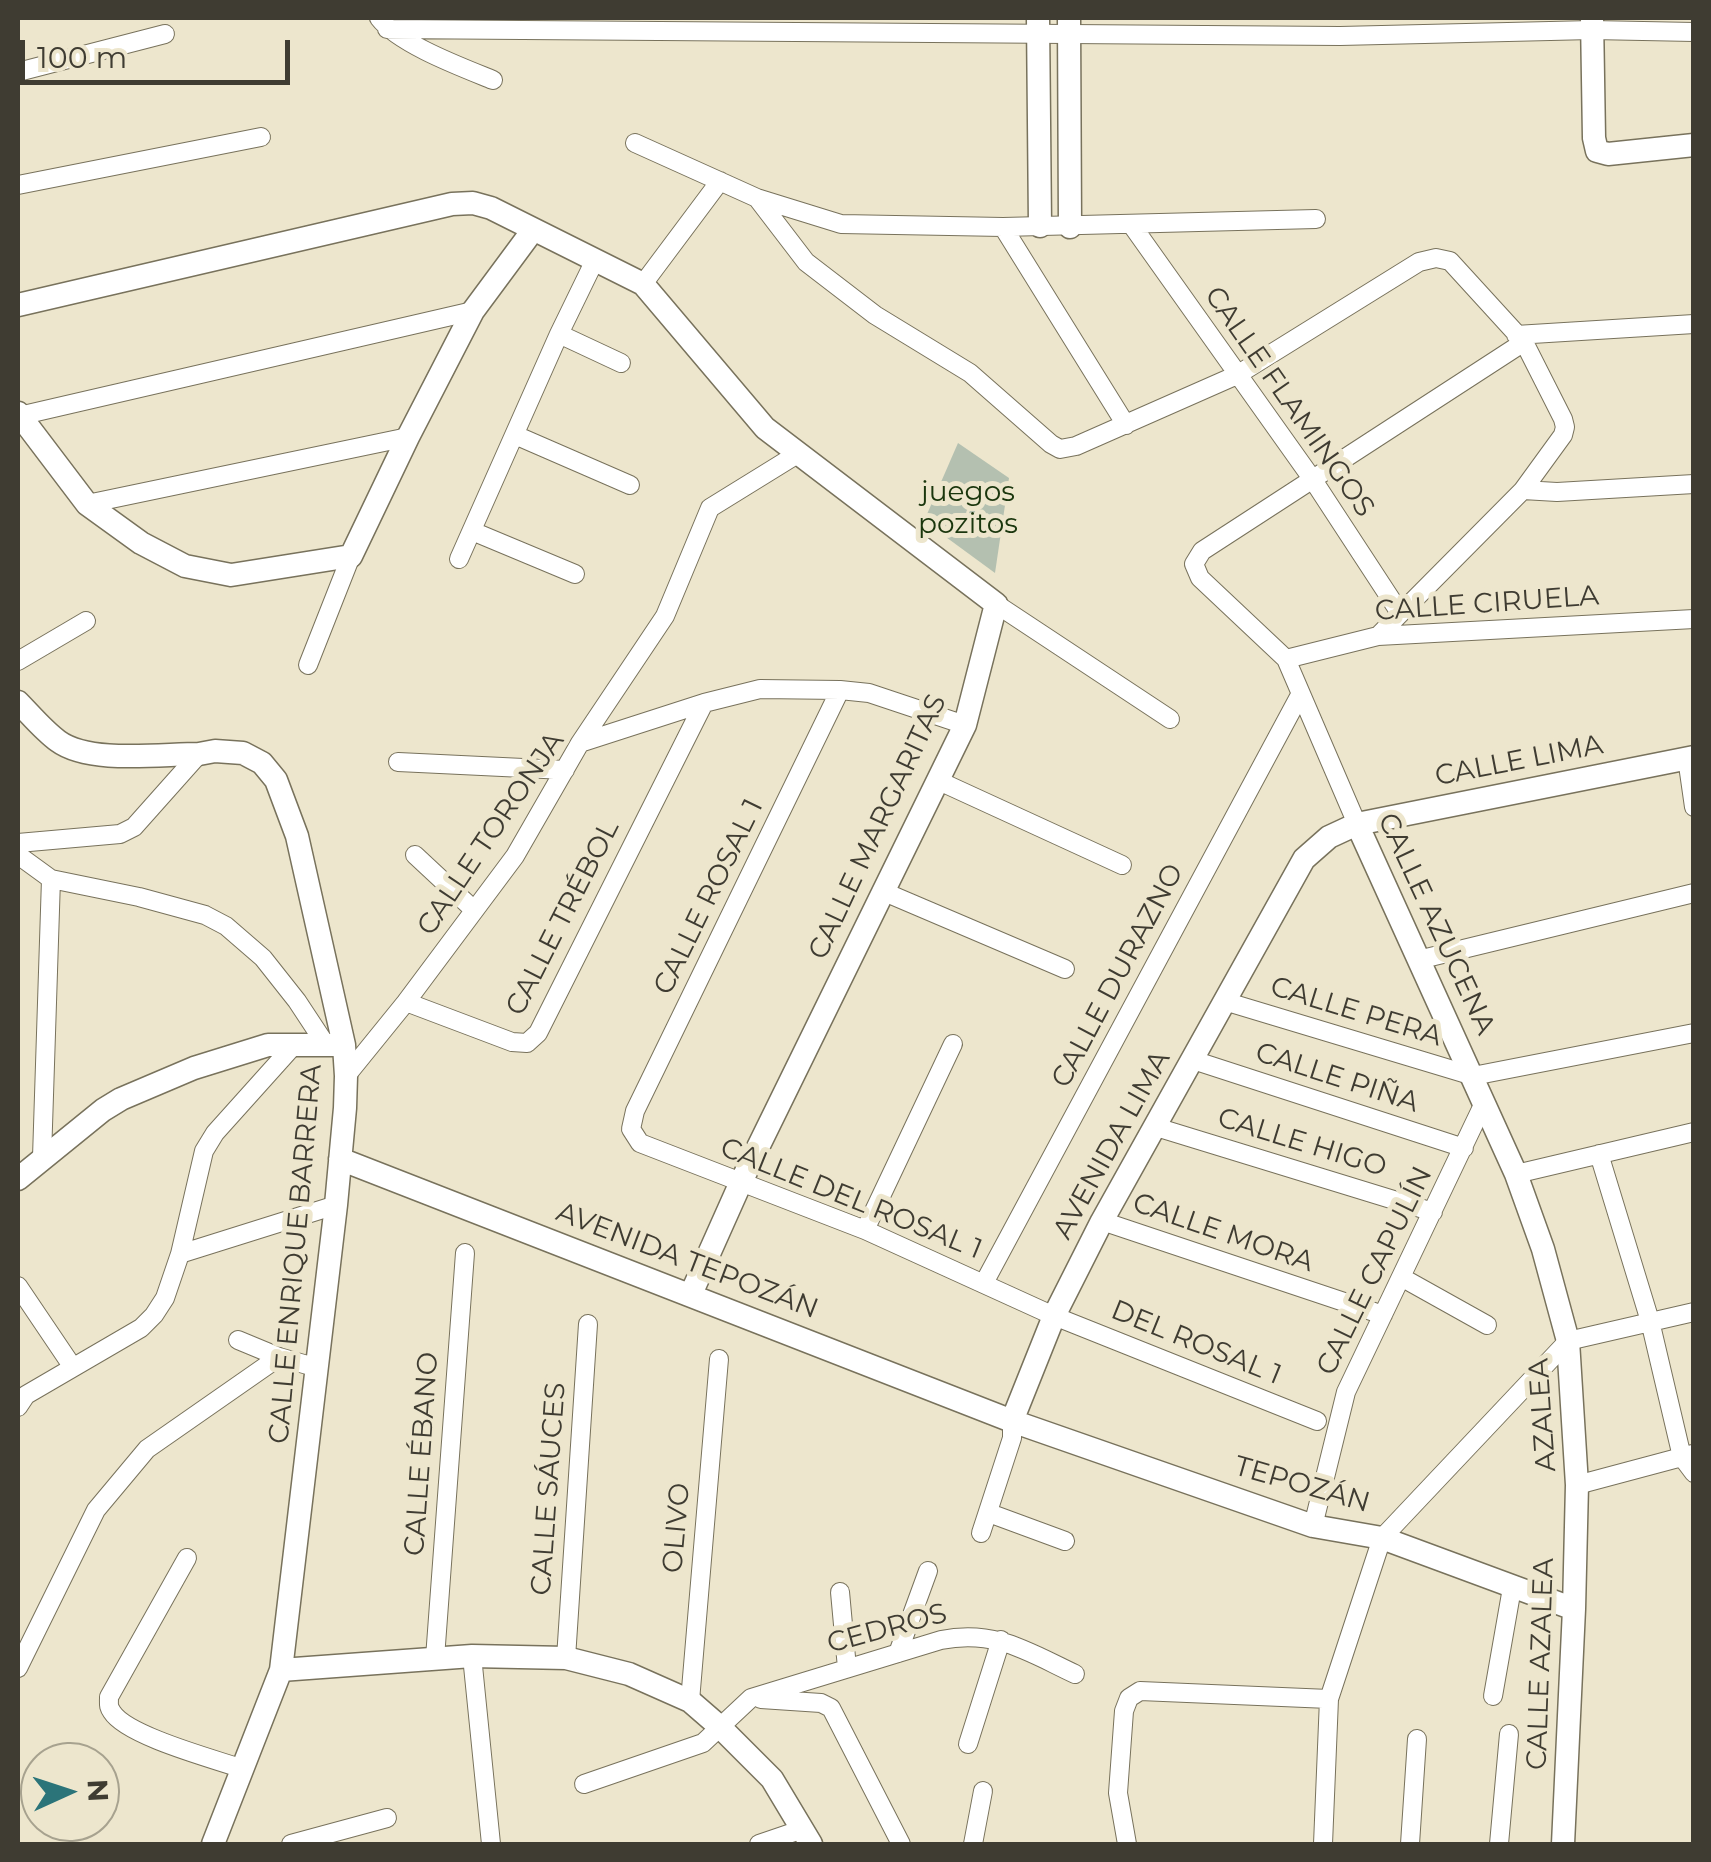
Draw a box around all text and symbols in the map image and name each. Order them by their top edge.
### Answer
scale bar [25,20,295,82]
text: 100 m [37,39,127,76]
street label: CALLE FLAMINGOS [1197,281,1381,523]
park label: juegos pozitos [918,476,1018,542]
street label: CALLE CIRUELA [1374,579,1600,629]
street label: CALLE MARGARITAS [802,689,954,965]
street label: CALLE TORONJA [411,726,571,942]
street label: CALLE LIMA [1432,728,1606,794]
street label: CALLE ROSAL 1 [647,794,771,1000]
street label: CALLE AZUCENA [1370,808,1502,1040]
street label: CALLE TRÉBOL [499,815,627,1021]
street label: CALLE DURAZNO [1045,858,1191,1094]
street label: CALLE PERA [1266,970,1446,1054]
street label: CALLE PIÑA [1251,1036,1423,1120]
street label: AVENIDA LIMA [1046,1045,1178,1245]
street label: CALLE ENRIQUE BARRERA [263,1063,329,1445]
street label: CALLE HIGO [1213,1101,1391,1185]
street label: CALLE DEL ROSAL 1 [715,1131,987,1267]
street label: CALLE CAPULÍN [1310,1161,1440,1381]
street label: CALLE MORA [1128,1186,1318,1280]
street label: AVENIDA TEPOZÁN [551,1196,823,1326]
street label: DEL ROSAL 1 [1106,1294,1286,1392]
street label: CALLE ÉBANO [398,1351,446,1557]
street label: AZALEA [1522,1357,1564,1473]
street label: CALLE SÁUCES [525,1381,573,1597]
street label: TEPOZÁN [1230,1450,1374,1520]
street label: OLIVO [656,1481,698,1575]
street label: CALLE AZALEA [1521,1557,1561,1771]
street label: CEDROS [823,1597,951,1661]
north arrow [20,1742,120,1842]
text: N [80,1778,116,1803]

